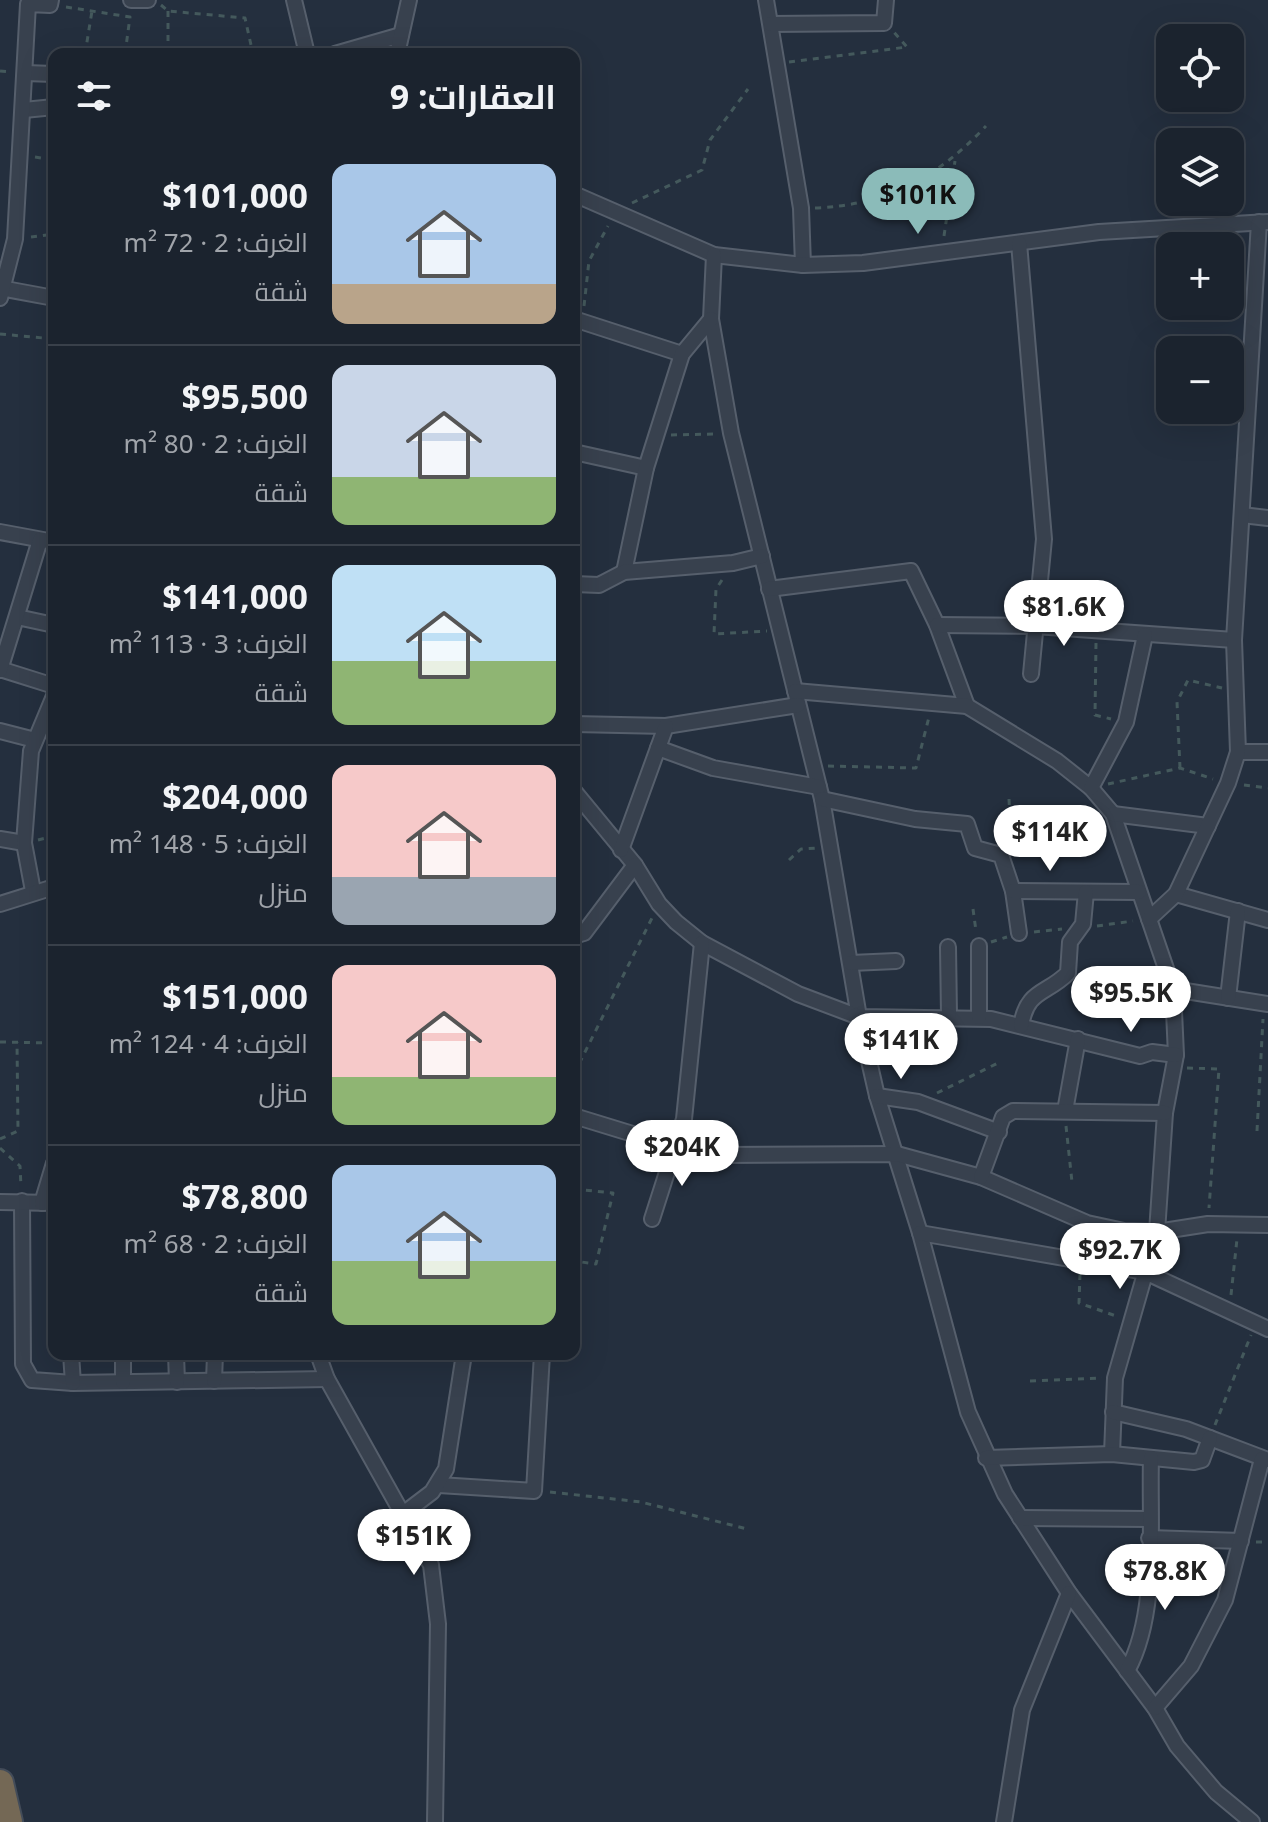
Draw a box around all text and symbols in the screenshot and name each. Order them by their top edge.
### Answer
map controls [1156,24,1244,424]
button: locate [1156,24,1244,112]
text: العقارات: 9 [390,73,556,119]
icon: filters [72,74,116,118]
button: layers [1156,128,1244,216]
pin: $101K [862,168,974,236]
text: $101,000 [162,172,308,218]
text: $101K [880,176,956,212]
icon: home [396,196,492,292]
text: الغرف: 2 · 72 m² [124,224,308,260]
button: + [1156,232,1244,320]
text: شقة [255,273,308,309]
button: − [1156,336,1244,424]
text: $95,500 [182,373,308,419]
icon: home [396,397,492,493]
text: الغرف: 2 · 80 m² [124,425,308,461]
text: شقة [255,474,308,510]
text: $141,000 [162,573,308,619]
pin: $81.6K [999,580,1129,648]
text: $81.6K [1022,588,1106,624]
icon: home [396,597,492,693]
text: الغرف: 3 · 113 m² [109,625,308,661]
text: شقة [255,674,308,710]
text: $204,000 [162,773,308,819]
icon: home [396,797,492,893]
pin: $114K [994,805,1106,873]
text: $114K [1012,813,1088,849]
text: الغرف: 5 · 148 m² [109,825,308,861]
text: منزل [259,874,308,910]
pin: $95.5K [1066,966,1196,1034]
text: $151,000 [162,973,308,1019]
text: $95.5K [1089,974,1173,1010]
icon: home [396,997,492,1093]
pin: $141K [845,1013,957,1081]
text: $141K [863,1021,939,1057]
text: الغرف: 4 · 124 m² [109,1025,308,1061]
text: منزل [259,1074,308,1110]
pin: $204K [626,1120,738,1188]
text: $204K [644,1128,720,1164]
text: $78,800 [182,1173,308,1219]
icon: home [396,1197,492,1293]
pin: $92.7K [1055,1223,1185,1291]
text: الغرف: 2 · 68 m² [124,1225,308,1261]
text: $92.7K [1078,1231,1162,1267]
text: شقة [255,1274,308,1310]
pin: $151K [358,1509,470,1577]
text: $151K [376,1517,452,1553]
pin: $78.8K [1100,1544,1230,1612]
text: $78.8K [1123,1552,1207,1588]

